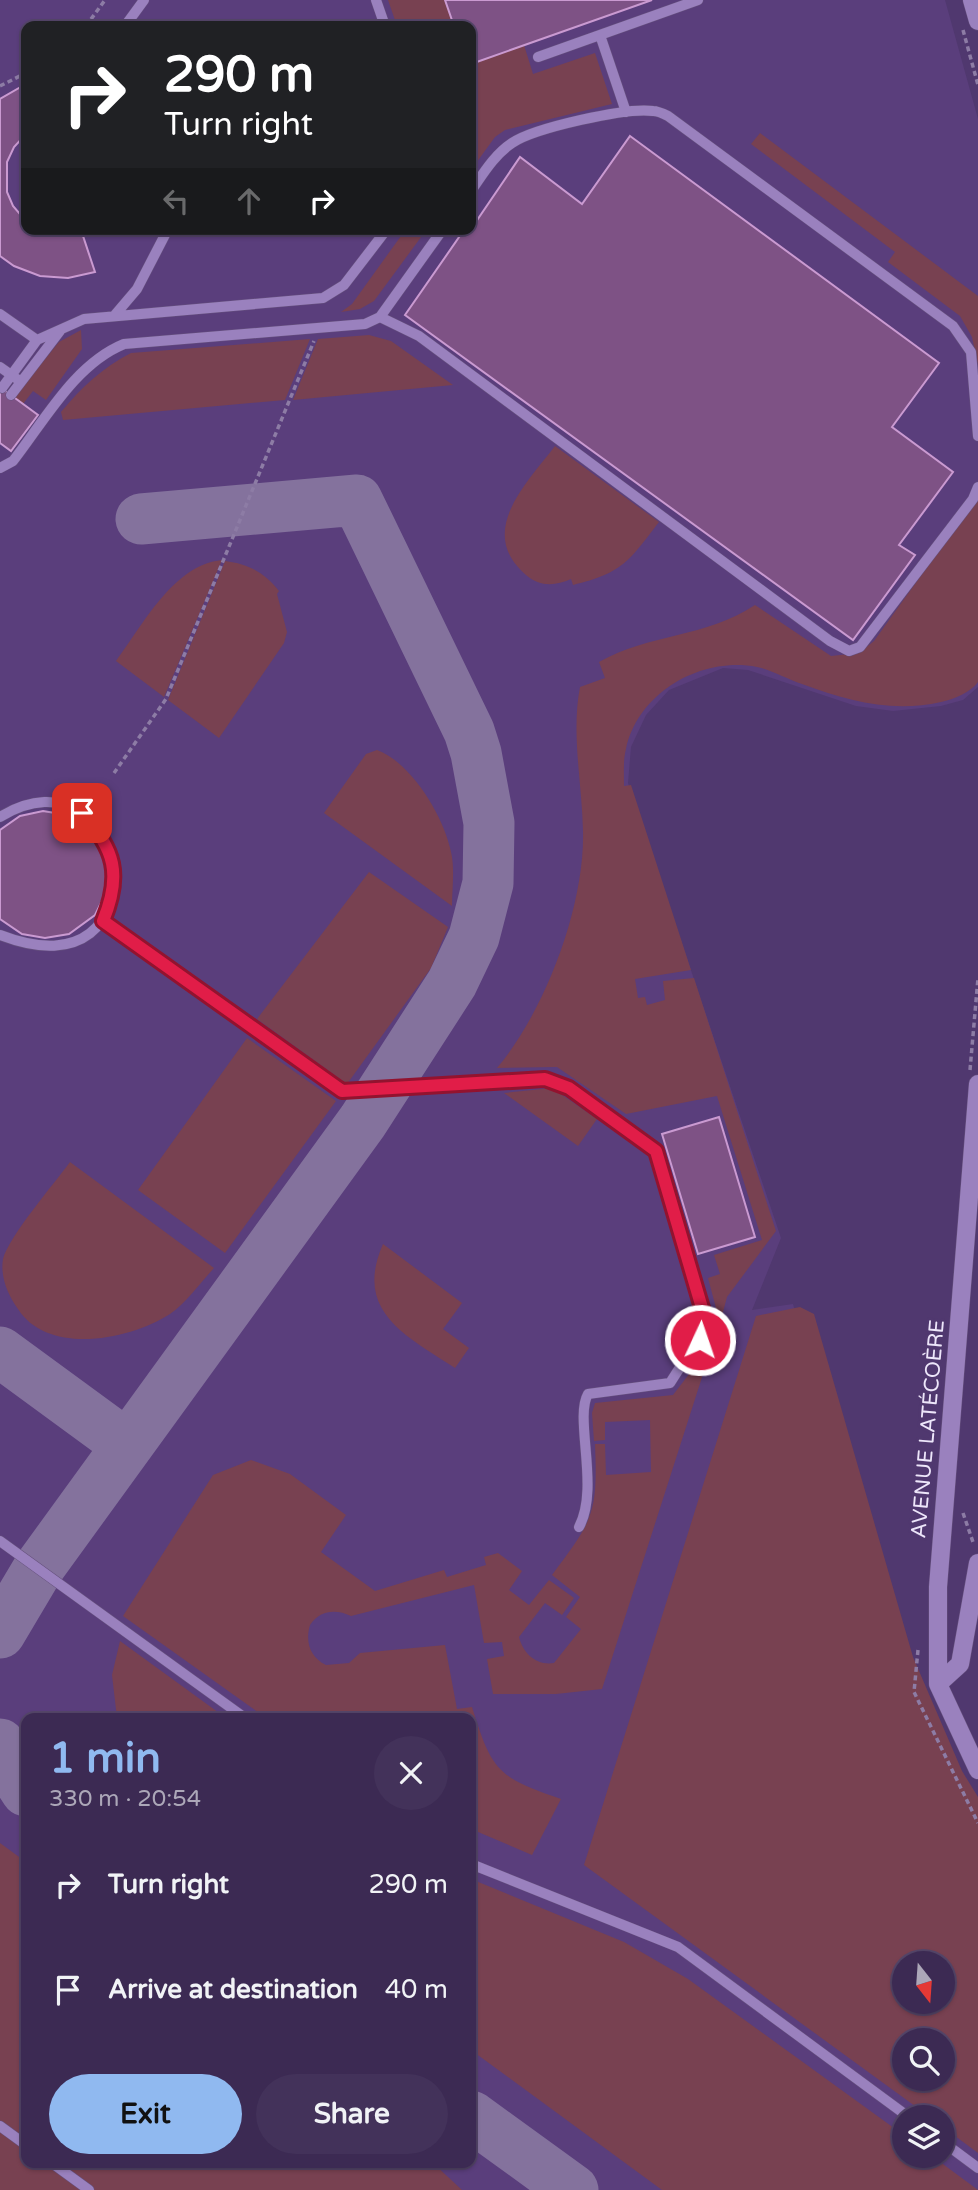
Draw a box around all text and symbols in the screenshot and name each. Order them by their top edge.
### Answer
text: 290 m [164,46,314,105]
icon: right [49,49,140,140]
text: Turn right [164,106,313,144]
icon: left [157,182,195,220]
icon: ahead [230,182,268,220]
icon: right [303,182,341,220]
pin [52,783,112,843]
icon: arrive [63,794,101,832]
position arrow [663,1303,737,1377]
street label: AVENUE LATÉCOÈRE [906,1319,950,1539]
text: 1 min [49,1733,161,1784]
button: close [374,1736,448,1810]
text: 330 m · 20:54 [49,1785,201,1813]
icon: right [49,1866,87,1904]
text: Turn right [108,1869,229,1900]
text: 290 m [368,1869,448,1900]
north arrow [892,1951,956,2014]
map controls [892,1951,955,2168]
icon: arrive [49,1971,87,2009]
text: Arrive at destination [108,1974,358,2005]
text: 40 m [385,1974,448,2005]
button: search [892,2028,955,2091]
button: Exit [49,2074,242,2154]
button: Share [256,2074,448,2154]
button: layers [892,2105,955,2168]

